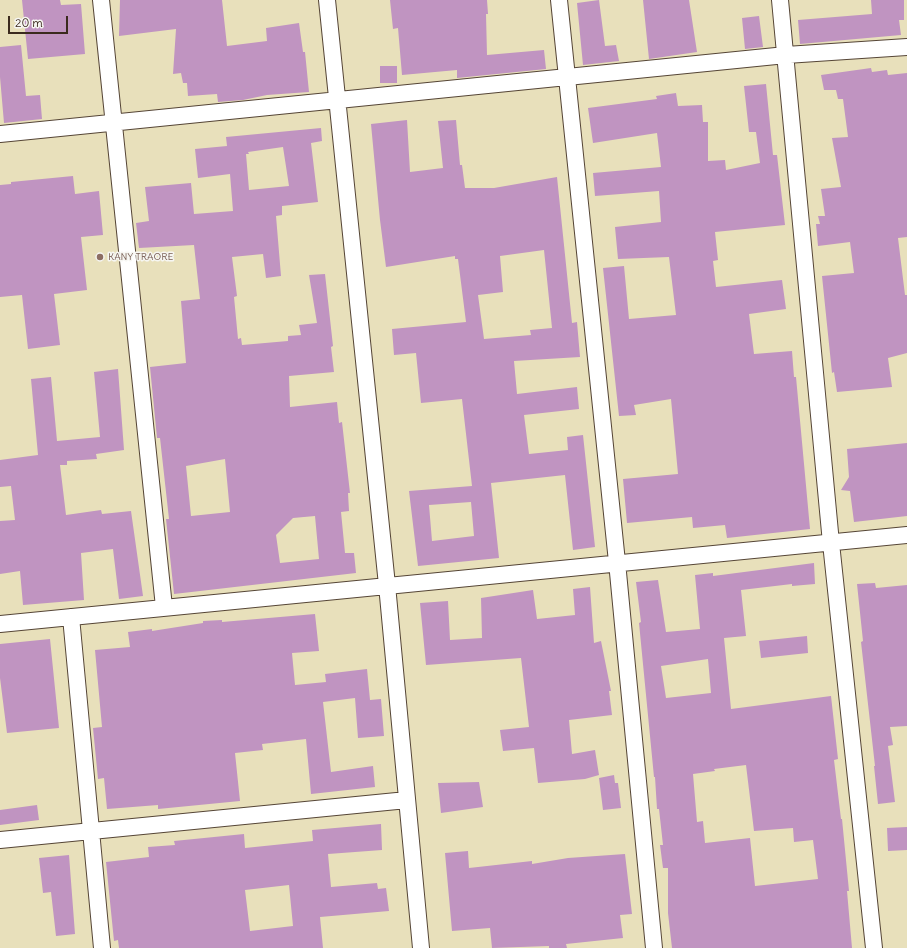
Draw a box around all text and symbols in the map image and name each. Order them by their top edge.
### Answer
scale bar [10,8,70,34]
text: 20 m [15,15,43,30]
place label: KANY TRAORE [108,251,173,263]
marker: KANY TRAORE [95,252,105,262]

